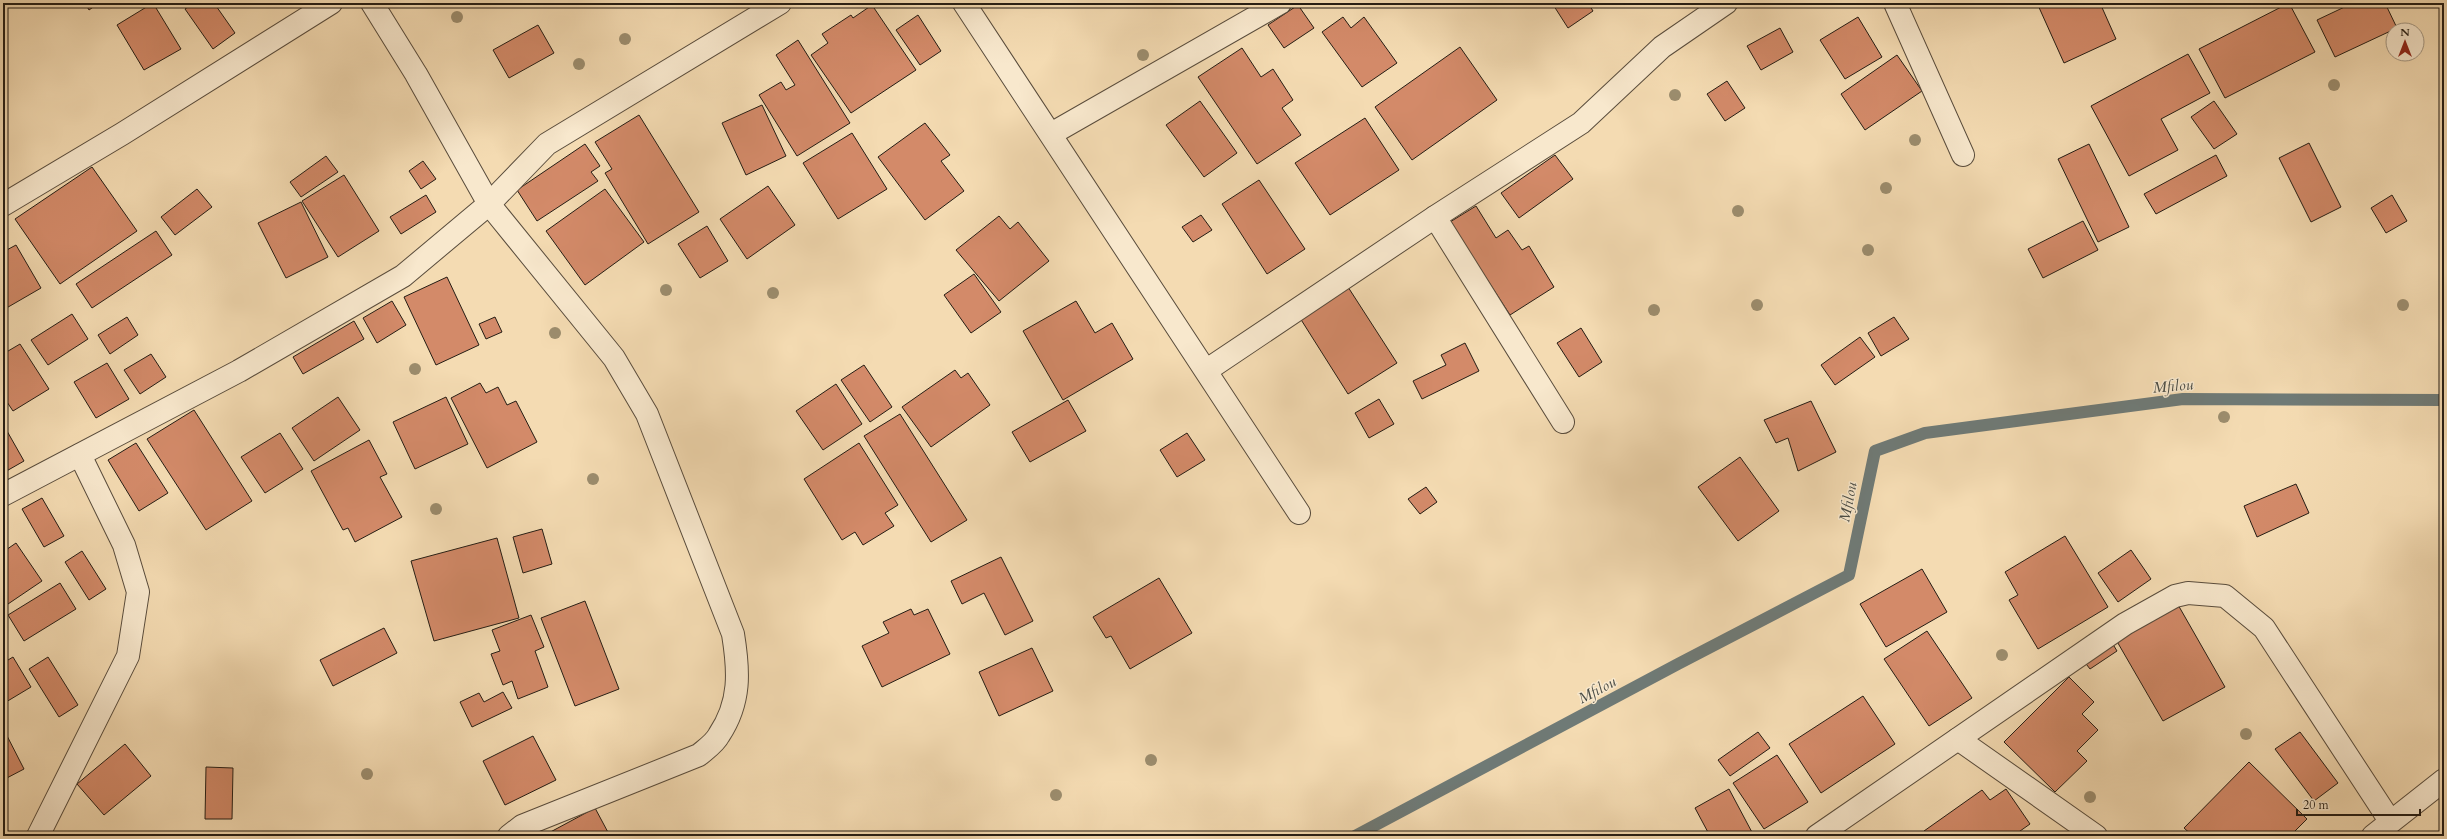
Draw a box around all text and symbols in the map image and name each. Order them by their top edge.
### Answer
north arrow [2385,22,2425,62]
text: N [2400,25,2410,40]
water label: Mfilou [2152,374,2194,398]
water label: Mfilou [1834,480,1862,524]
water label: Mfilou [1574,672,1620,708]
scale bar [2297,791,2420,817]
text: 20 m [2303,797,2330,813]

